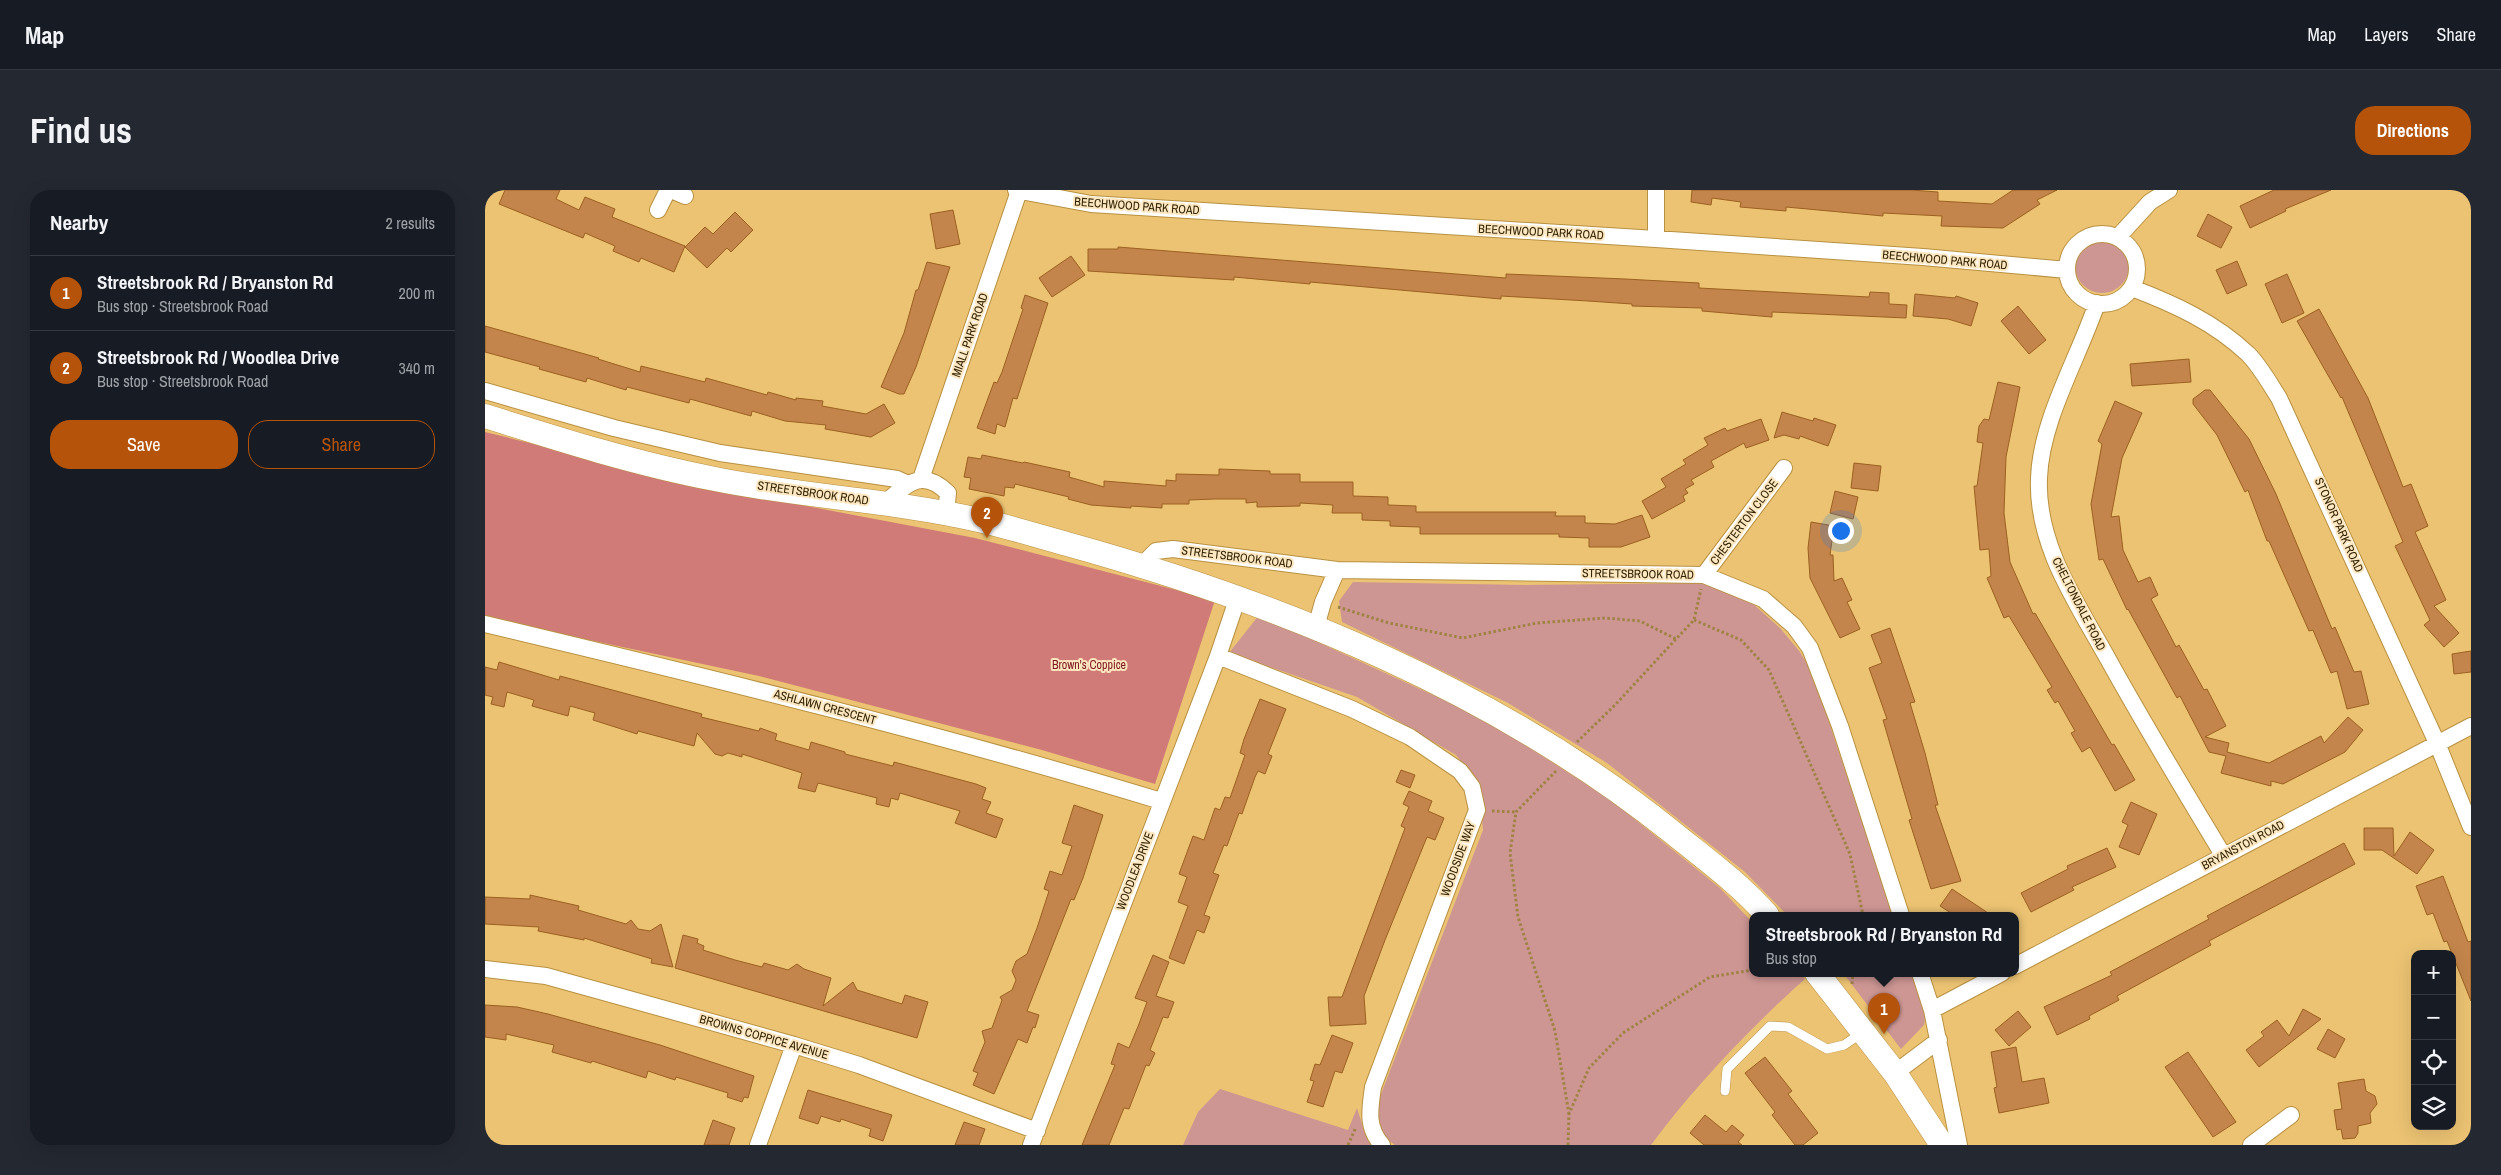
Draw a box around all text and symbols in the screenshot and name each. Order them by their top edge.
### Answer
text: Map [25,19,64,51]
text: Map [2308,22,2336,47]
text: Layers [2364,22,2409,47]
text: Share [2437,22,2476,47]
button: Directions [2355,106,2471,155]
text: Find us [30,107,132,154]
street label: BEECHWOOD PARK ROAD [1074,194,1200,218]
text: Nearby [50,208,108,237]
text: 2 results [385,212,435,234]
street label: BEECHWOOD PARK ROAD [1478,221,1604,243]
street label: BEECHWOOD PARK ROAD [1882,247,2008,273]
text: Streetsbrook Rd / Bryanston Rd [97,269,333,295]
text: 1 [62,282,70,304]
text: 200 m [399,282,435,304]
street label: MIALL PARK ROAD [948,291,992,379]
text: Bus stop · Streetsbrook Road [97,295,268,317]
text: Streetsbrook Rd / Woodlea Drive [97,344,339,370]
text: 2 [62,357,70,379]
text: 340 m [399,357,435,379]
text: Bus stop · Streetsbrook Road [97,370,268,392]
button: Save [50,420,238,469]
button: Share [248,420,435,469]
street label: STONOR PARK ROAD [2311,475,2367,575]
street label: CHESTERTON CLOSE [1706,476,1782,568]
street label: STREETSBROOK ROAD [756,477,870,509]
pin: 2 [971,497,1003,538]
your location [1828,518,1854,544]
street label: STREETSBROOK ROAD [1180,542,1294,572]
street label: CHELTONDALE ROAD [2048,554,2110,654]
street label: STREETSBROOK ROAD [1582,565,1694,583]
park label: Brown's Coppice [1052,657,1126,673]
street label: ASHLAWN CRESCENT [771,685,878,728]
street label: BRYANSTON ROAD [2199,816,2287,874]
street label: WOODSIDE WAY [1437,819,1479,899]
street label: WOODLEA DRIVE [1113,830,1157,912]
popup [1749,912,2019,977]
text: Streetsbrook Rd / Bryanston Rd [1766,921,2002,947]
text: Bus stop [1766,947,1817,969]
map controls [2411,950,2456,1130]
button: + [2411,950,2456,995]
pin: 1 [1868,993,1900,1034]
button: − [2411,995,2456,1040]
street label: BROWNS COPPICE AVENUE [698,1011,830,1063]
button: locate [2411,1040,2456,1085]
button: layers [2411,1085,2456,1130]

